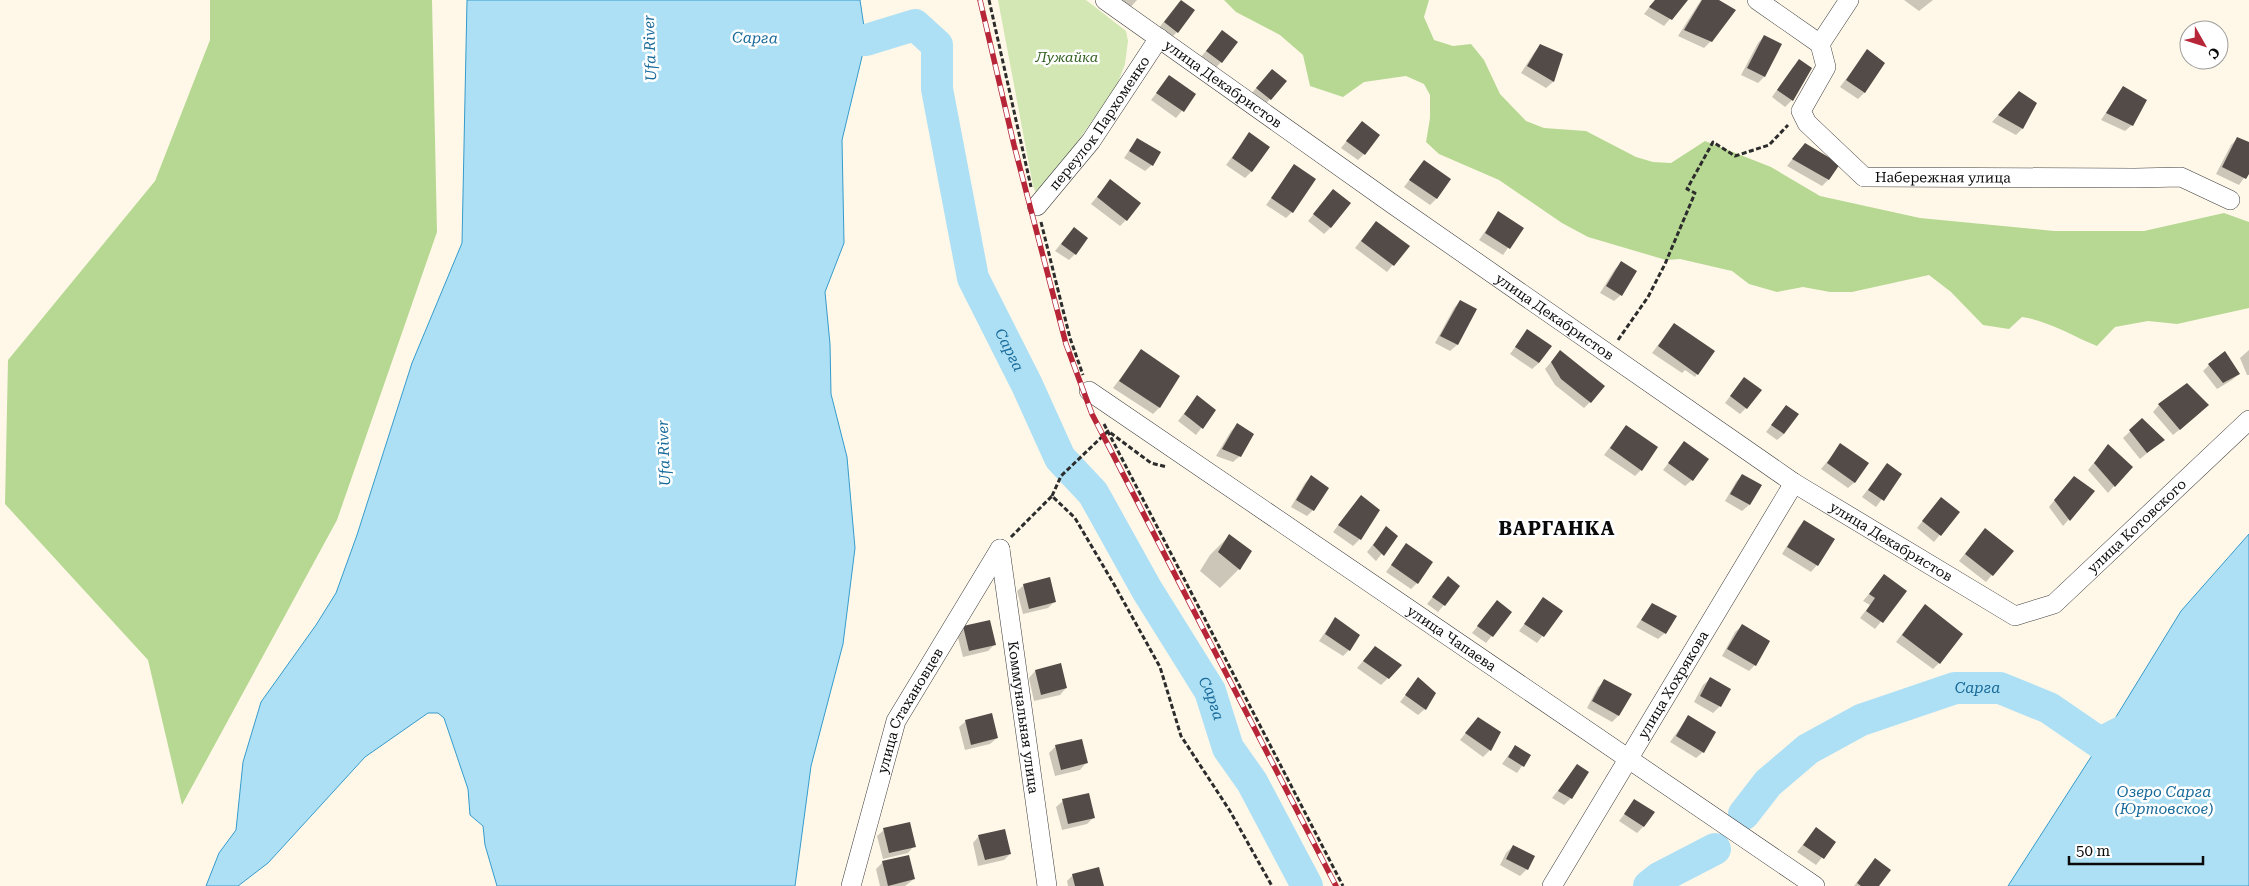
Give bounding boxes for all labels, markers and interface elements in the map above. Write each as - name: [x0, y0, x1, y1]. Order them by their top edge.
- water label: Ufa River: [640, 14, 660, 82]
- north arrow: [2179, 20, 2229, 70]
- water label: Сарга: [732, 29, 778, 47]
- street label: улица Декабристов: [1161, 37, 1285, 131]
- text: С: [2205, 44, 2223, 62]
- park label: Лужайка: [1035, 49, 1098, 65]
- street label: переулок Пархоменко: [1046, 53, 1153, 193]
- street label: Набережная улица: [1875, 169, 2011, 186]
- street label: улица Декабристов: [1492, 270, 1617, 363]
- water label: Сарга: [991, 326, 1028, 374]
- water label: Ufa River: [654, 419, 674, 487]
- street label: улица Котовского: [2084, 476, 2189, 576]
- street label: улица Декабристов: [1827, 498, 1956, 585]
- district label: ВАРГАНКА: [1498, 517, 1616, 540]
- street label: улица Чапаева: [1404, 602, 1500, 675]
- street label: улица Хохрякова: [1635, 627, 1712, 741]
- street label: Коммунальная улица: [1005, 640, 1042, 795]
- street label: улица Стахановцев: [874, 645, 946, 775]
- water label: Сарга: [1194, 673, 1228, 723]
- water label: Сарга: [1955, 679, 2000, 697]
- water label: Озеро Сарга (Юртовское): [2114, 783, 2214, 818]
- scale bar: [2069, 834, 2203, 866]
- text: 50 m: [2076, 842, 2111, 860]

